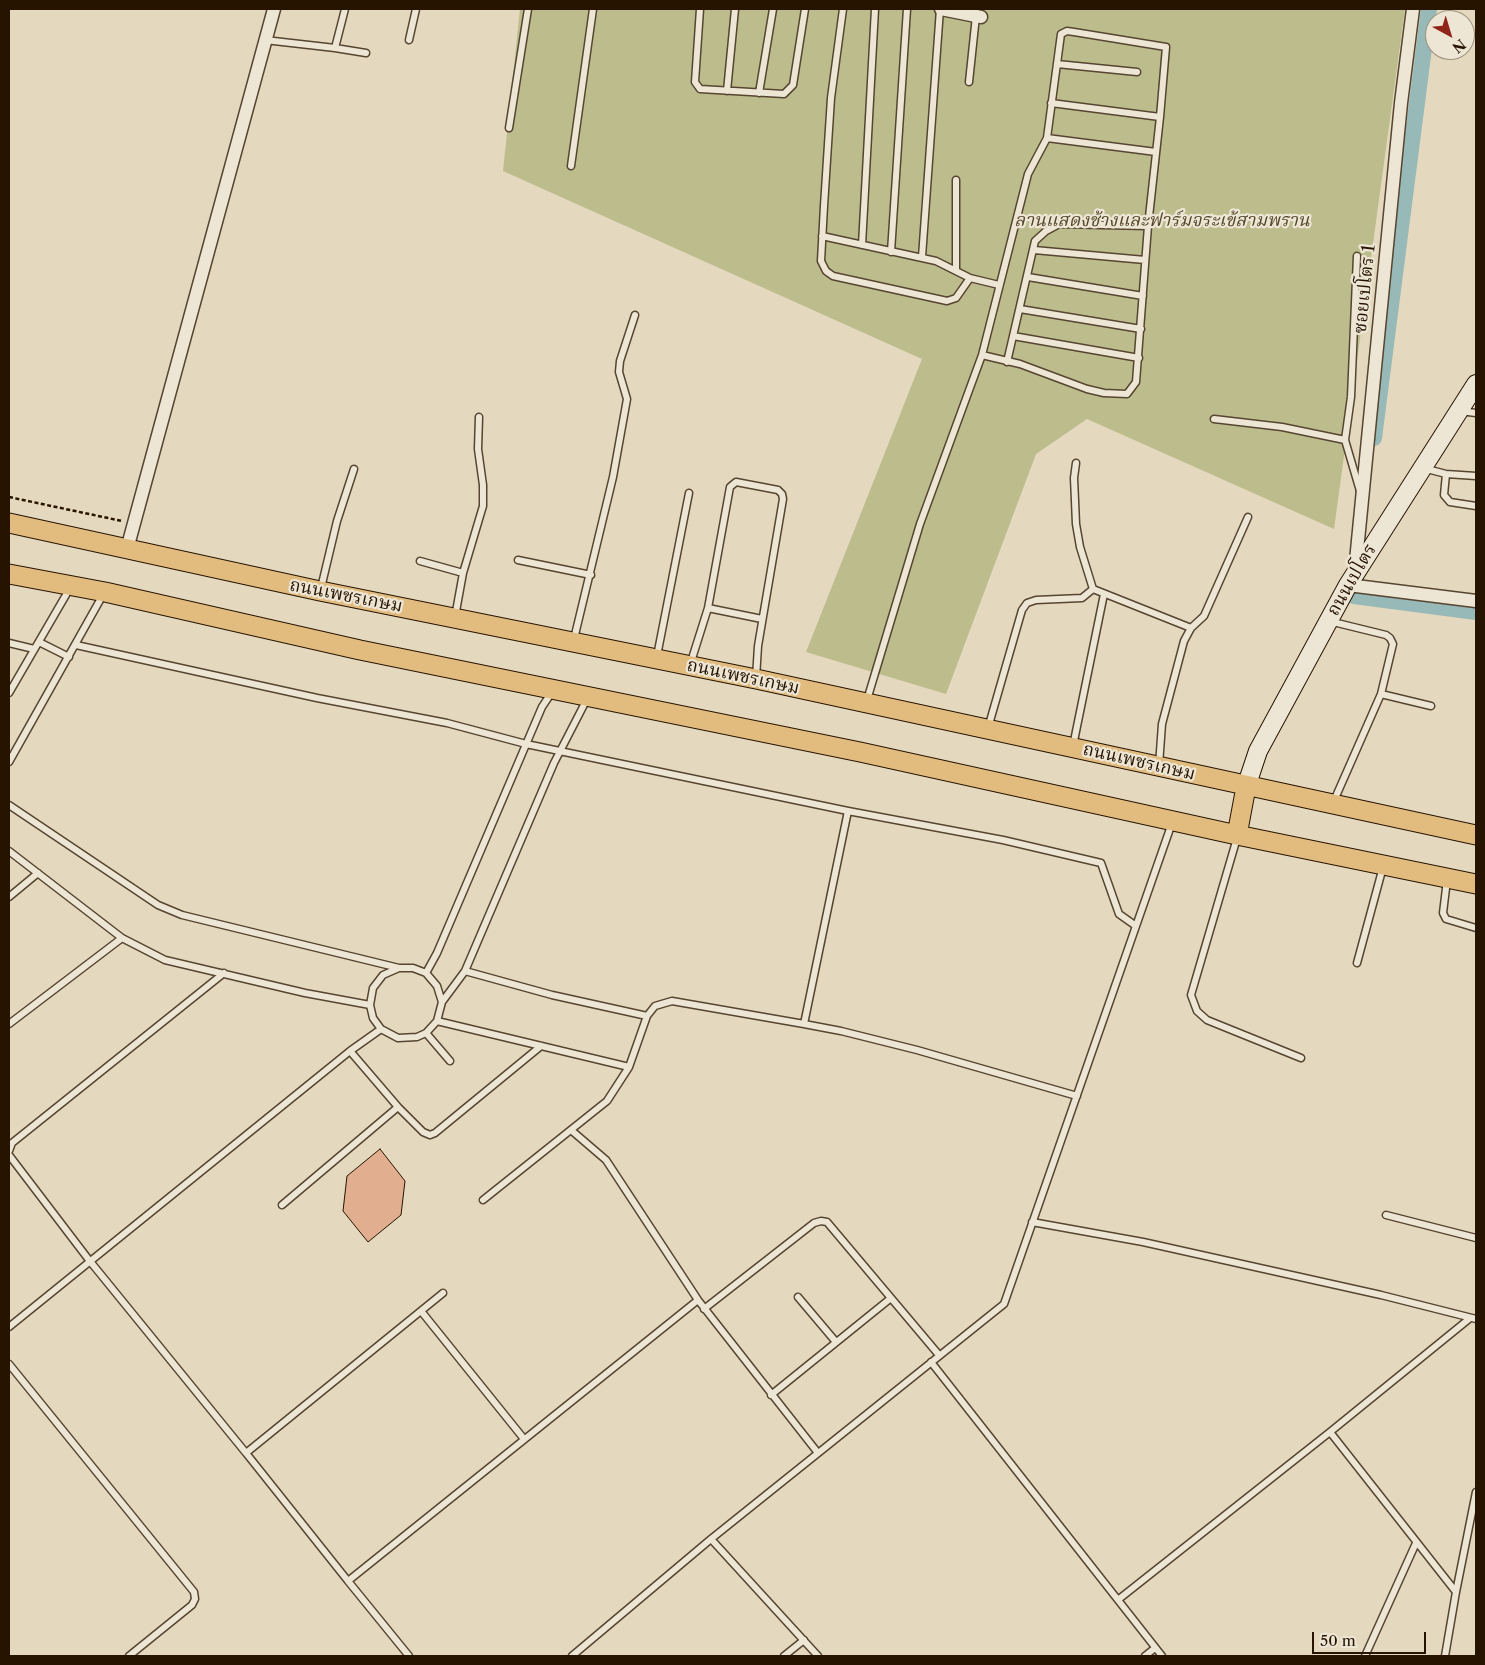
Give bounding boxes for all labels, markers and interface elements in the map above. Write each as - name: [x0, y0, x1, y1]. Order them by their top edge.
- north arrow: [1425, 10, 1475, 60]
- text: N: [1448, 35, 1469, 57]
- park label: ลานแสดงช้างและฟาร์มจระเข้สามพราน: [1014, 210, 1310, 232]
- street label: ซอยเปโตร 1: [1350, 243, 1380, 335]
- street label: ถนนเปโตร: [1323, 540, 1381, 620]
- street label: ถนนเพชรเกษม: [288, 574, 404, 618]
- street label: ถนนเพชรเกษม: [685, 655, 801, 699]
- street label: ถนนเพชรเกษม: [1081, 739, 1197, 785]
- scale bar: [1315, 1622, 1429, 1654]
- text: 50 m: [1320, 1631, 1356, 1650]

